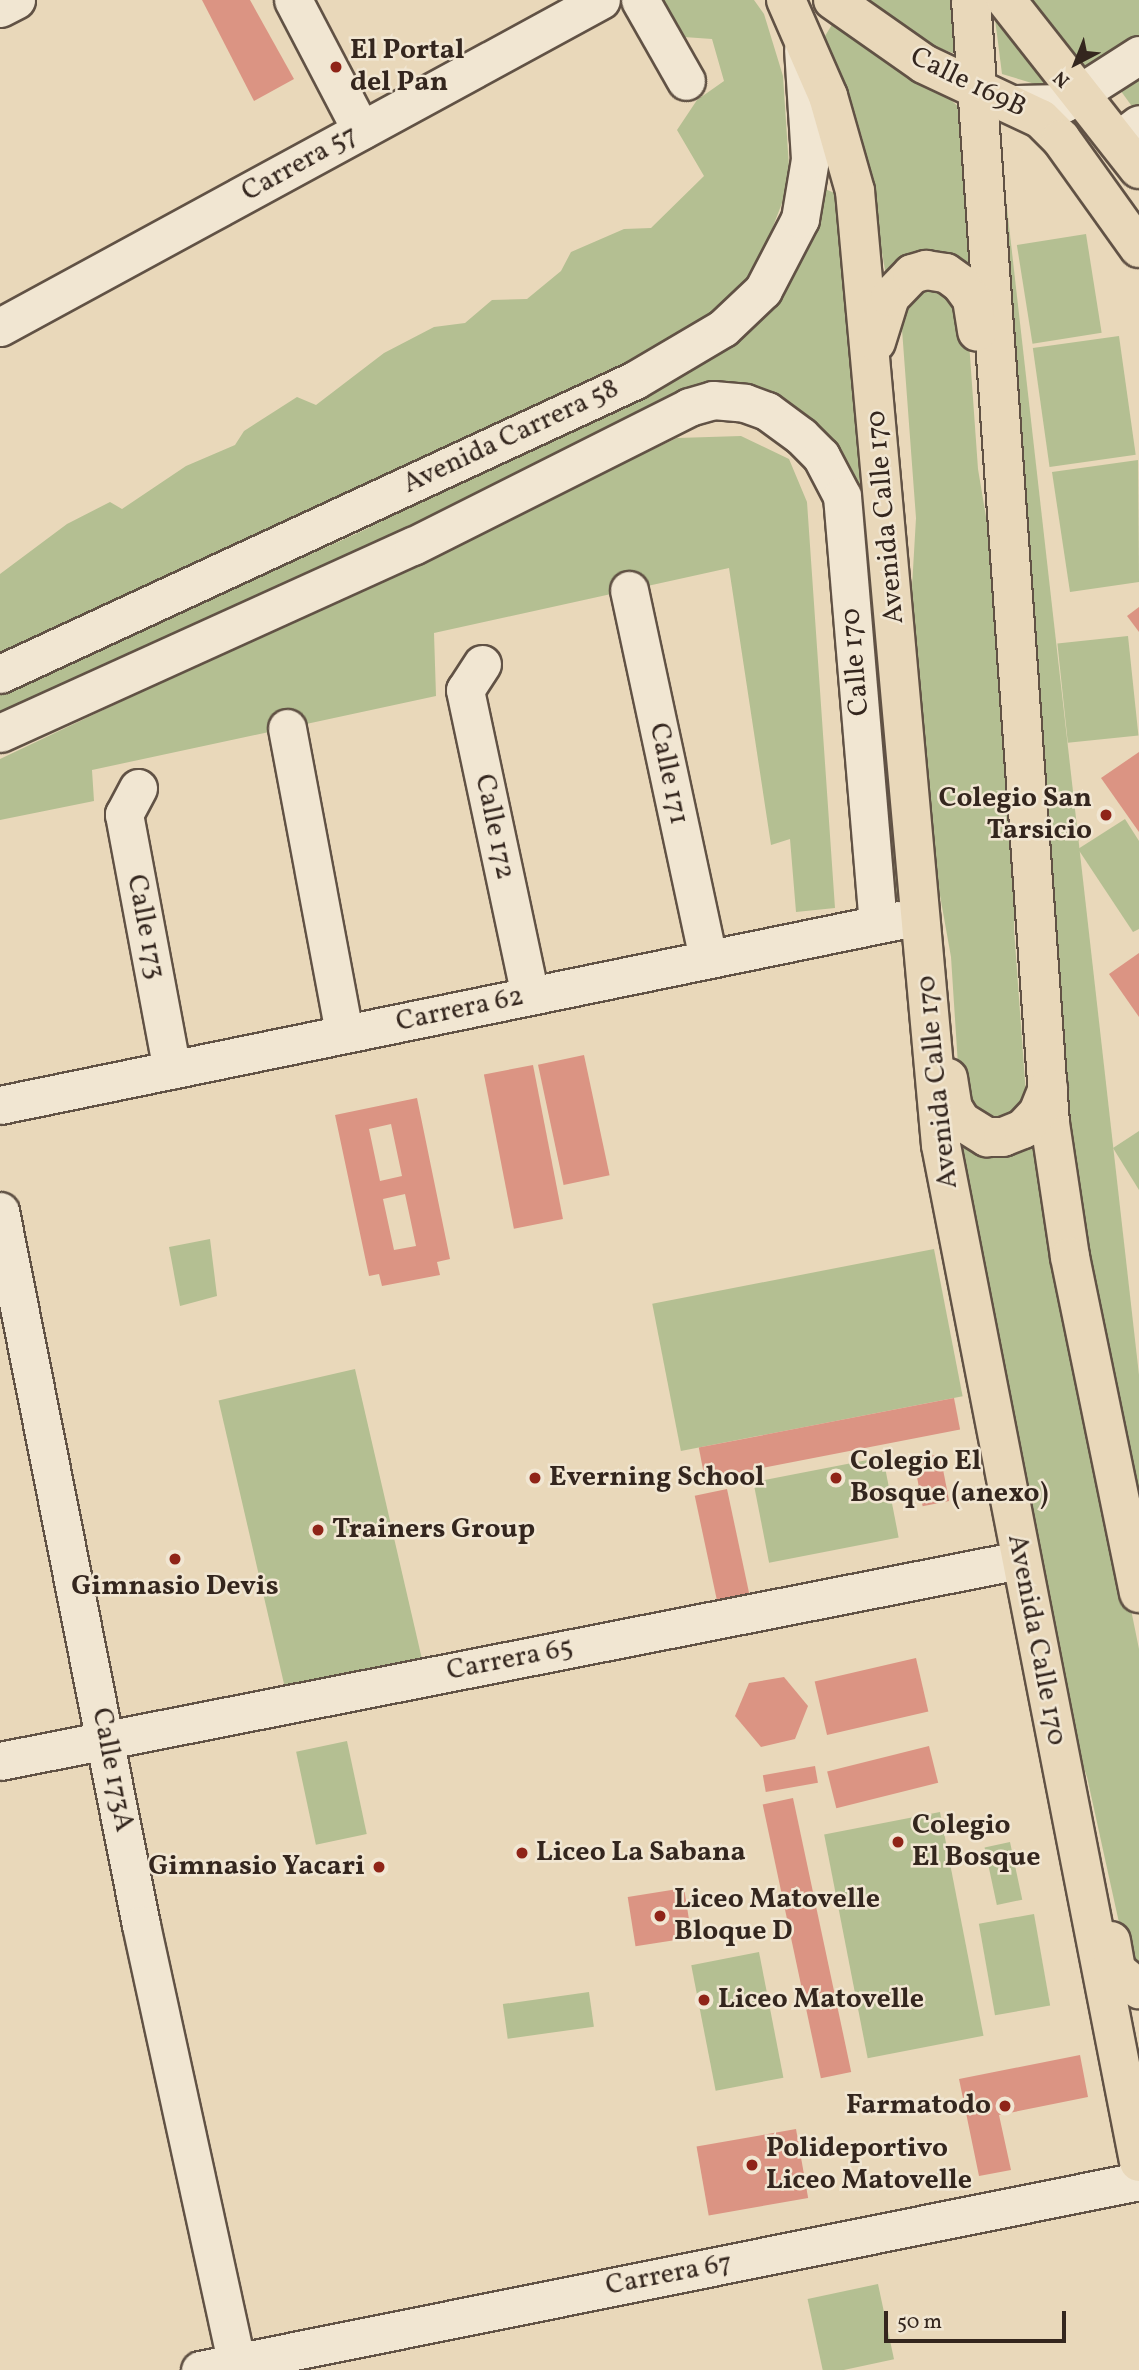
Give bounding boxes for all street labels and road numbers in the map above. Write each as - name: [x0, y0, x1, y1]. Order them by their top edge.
- street label: Calle 169B: [905, 41, 1031, 125]
- street label: Carrera 57: [236, 118, 364, 210]
- street label: Avenida Carrera 58: [398, 372, 624, 502]
- street label: Avenida Calle 170: [860, 409, 912, 625]
- street label: Calle 170: [835, 607, 877, 717]
- street label: Calle 171: [641, 720, 695, 828]
- street label: Calle 172: [466, 771, 522, 883]
- street label: Calle 173: [118, 872, 172, 982]
- street label: Avenida Calle 170: [910, 974, 966, 1190]
- street label: Carrera 62: [393, 980, 527, 1040]
- street label: Avenida Calle 170: [999, 1532, 1073, 1748]
- street label: Carrera 65: [444, 1631, 576, 1689]
- street label: Calle 173A: [84, 1705, 140, 1835]
- street label: Carrera 67: [603, 2246, 735, 2304]

